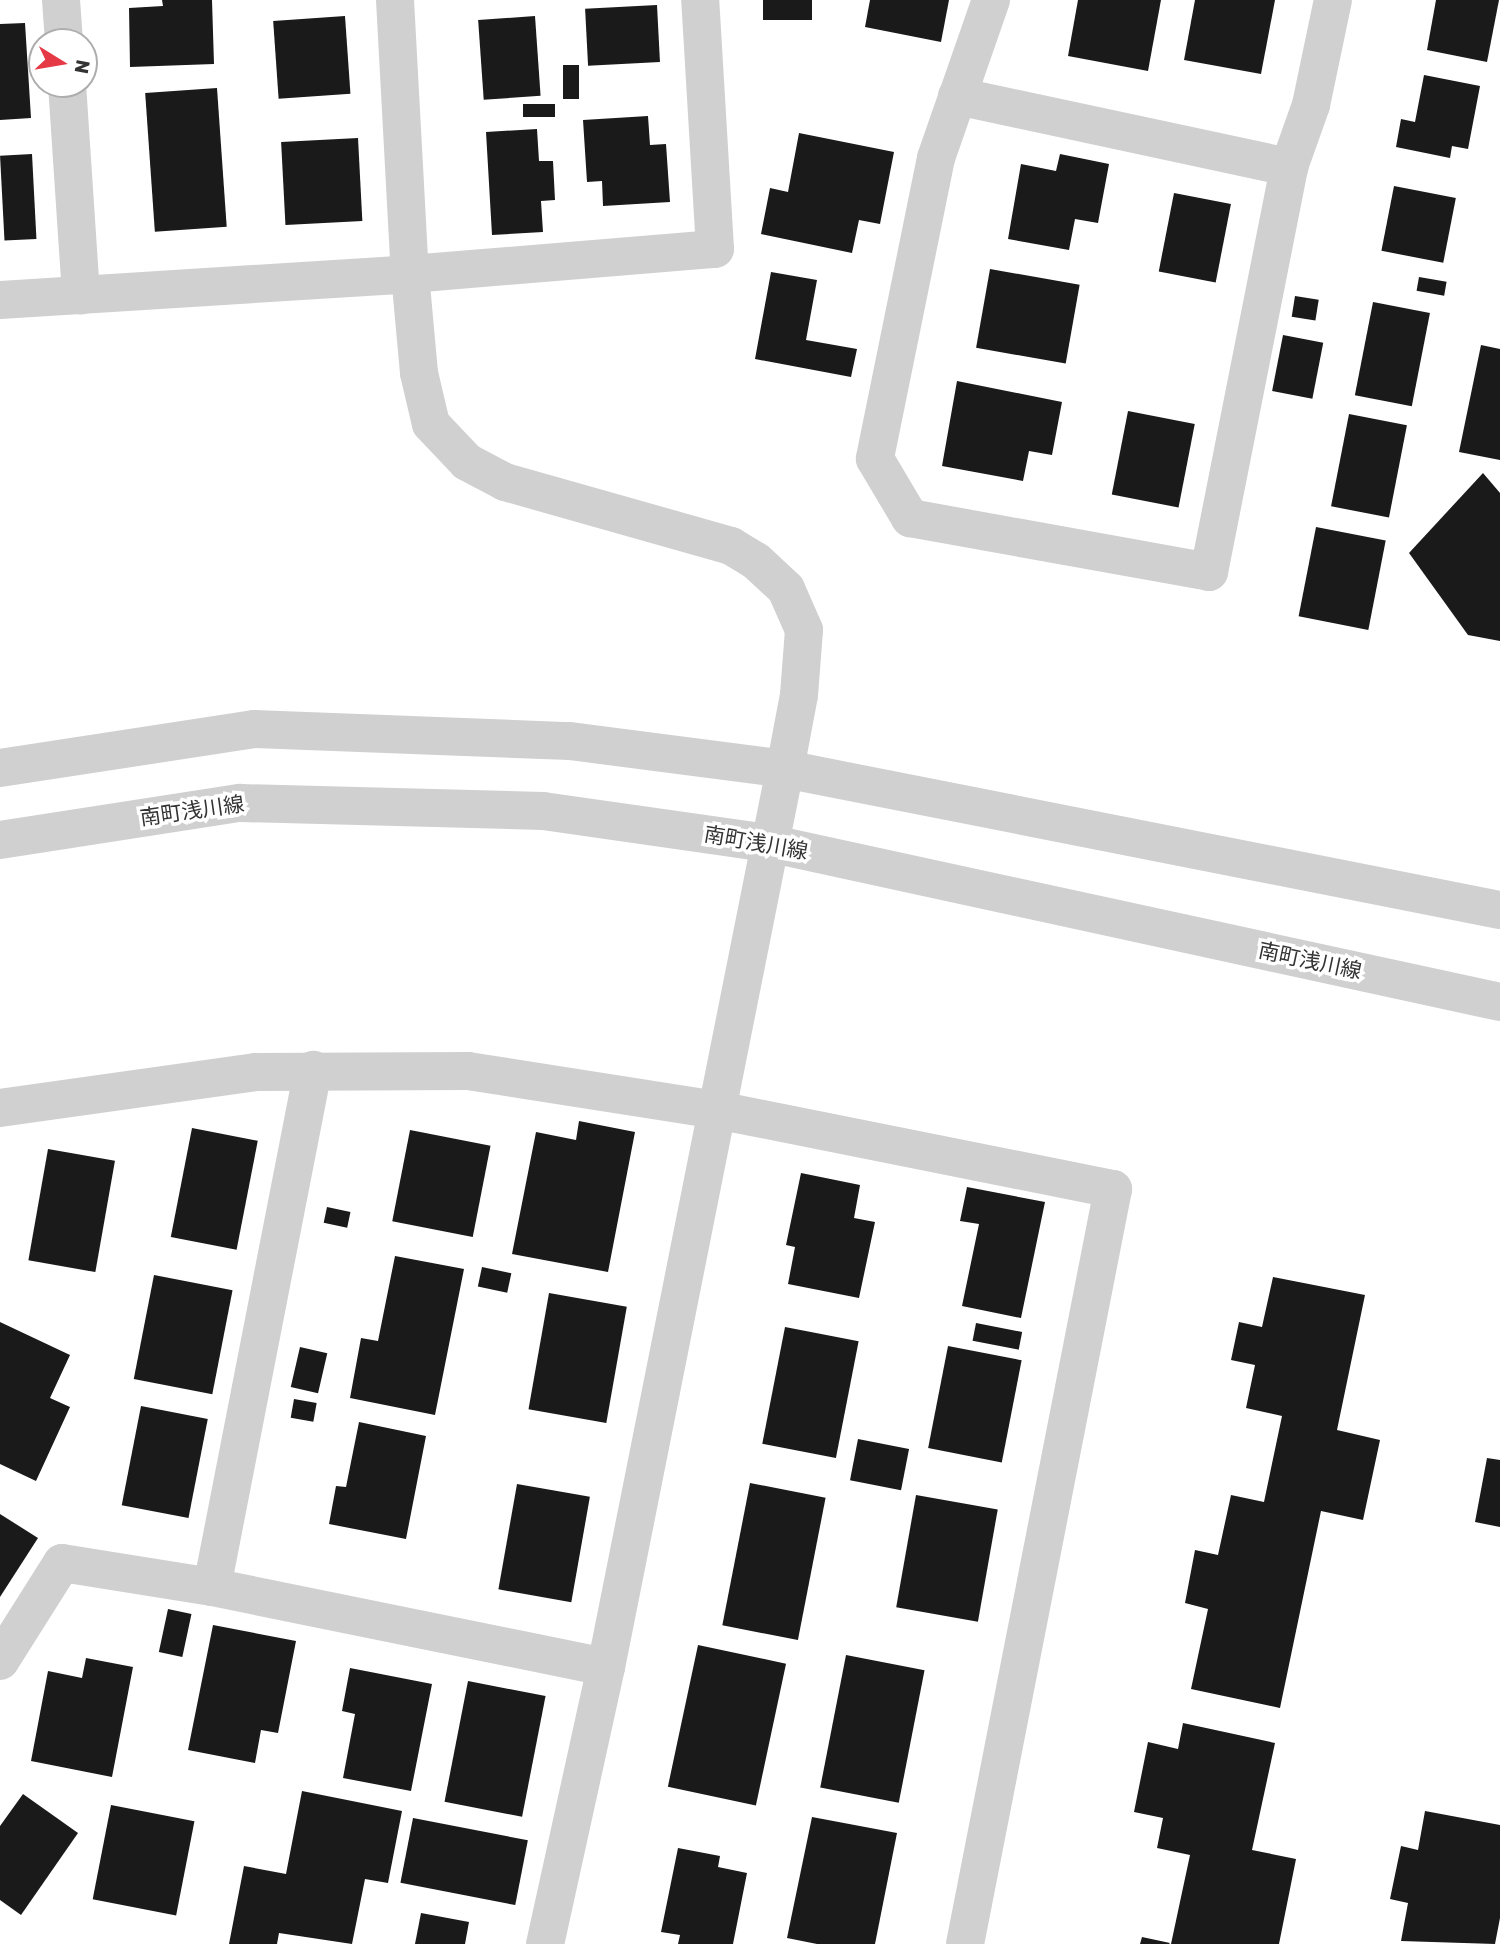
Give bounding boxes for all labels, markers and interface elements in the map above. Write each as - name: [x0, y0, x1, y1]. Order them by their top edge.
- north arrow: [28, 28, 98, 98]
- text: N: [70, 58, 95, 76]
- street label: 南町浅川線: [138, 791, 246, 831]
- street label: 南町浅川線: [702, 821, 810, 865]
- street label: 南町浅川線: [1256, 938, 1364, 984]

